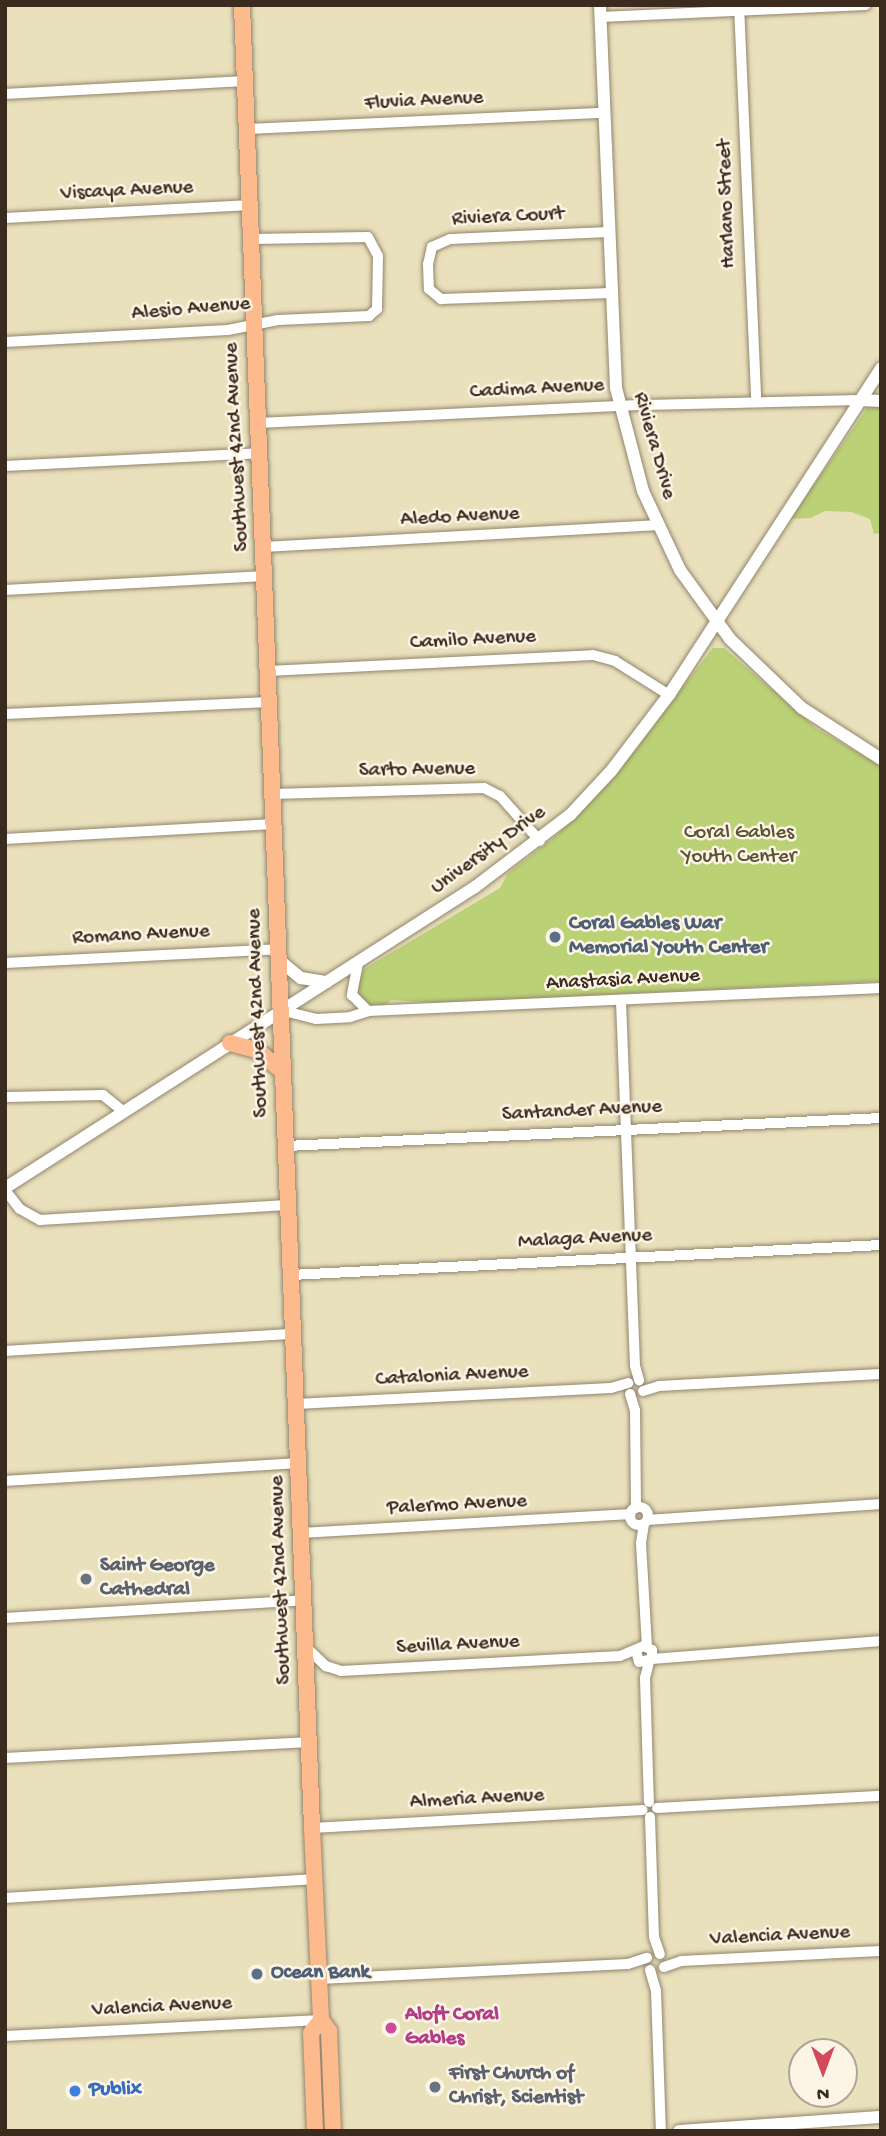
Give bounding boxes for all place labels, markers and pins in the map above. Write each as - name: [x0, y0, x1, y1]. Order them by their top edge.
- place label: Coral Gables War Memorial Youth Center: [569, 912, 768, 962]
- marker: Coral Gables War Memorial Youth Center: [547, 929, 563, 945]
- place label: Saint George Cathedral: [100, 1554, 215, 1604]
- marker: Saint George Cathedral: [78, 1571, 94, 1587]
- place label: Ocean Bank: [271, 1961, 370, 1987]
- marker: Ocean Bank: [249, 1966, 265, 1982]
- place label: Aloft Coral Gables: [405, 2003, 499, 2053]
- marker: Aloft Coral Gables: [383, 2020, 399, 2036]
- place label: First Church of Christ, Scientist: [449, 2062, 583, 2112]
- place label: Publix: [89, 2078, 142, 2104]
- marker: First Church of Christ, Scientist: [427, 2079, 443, 2095]
- marker: Publix: [67, 2083, 83, 2099]

